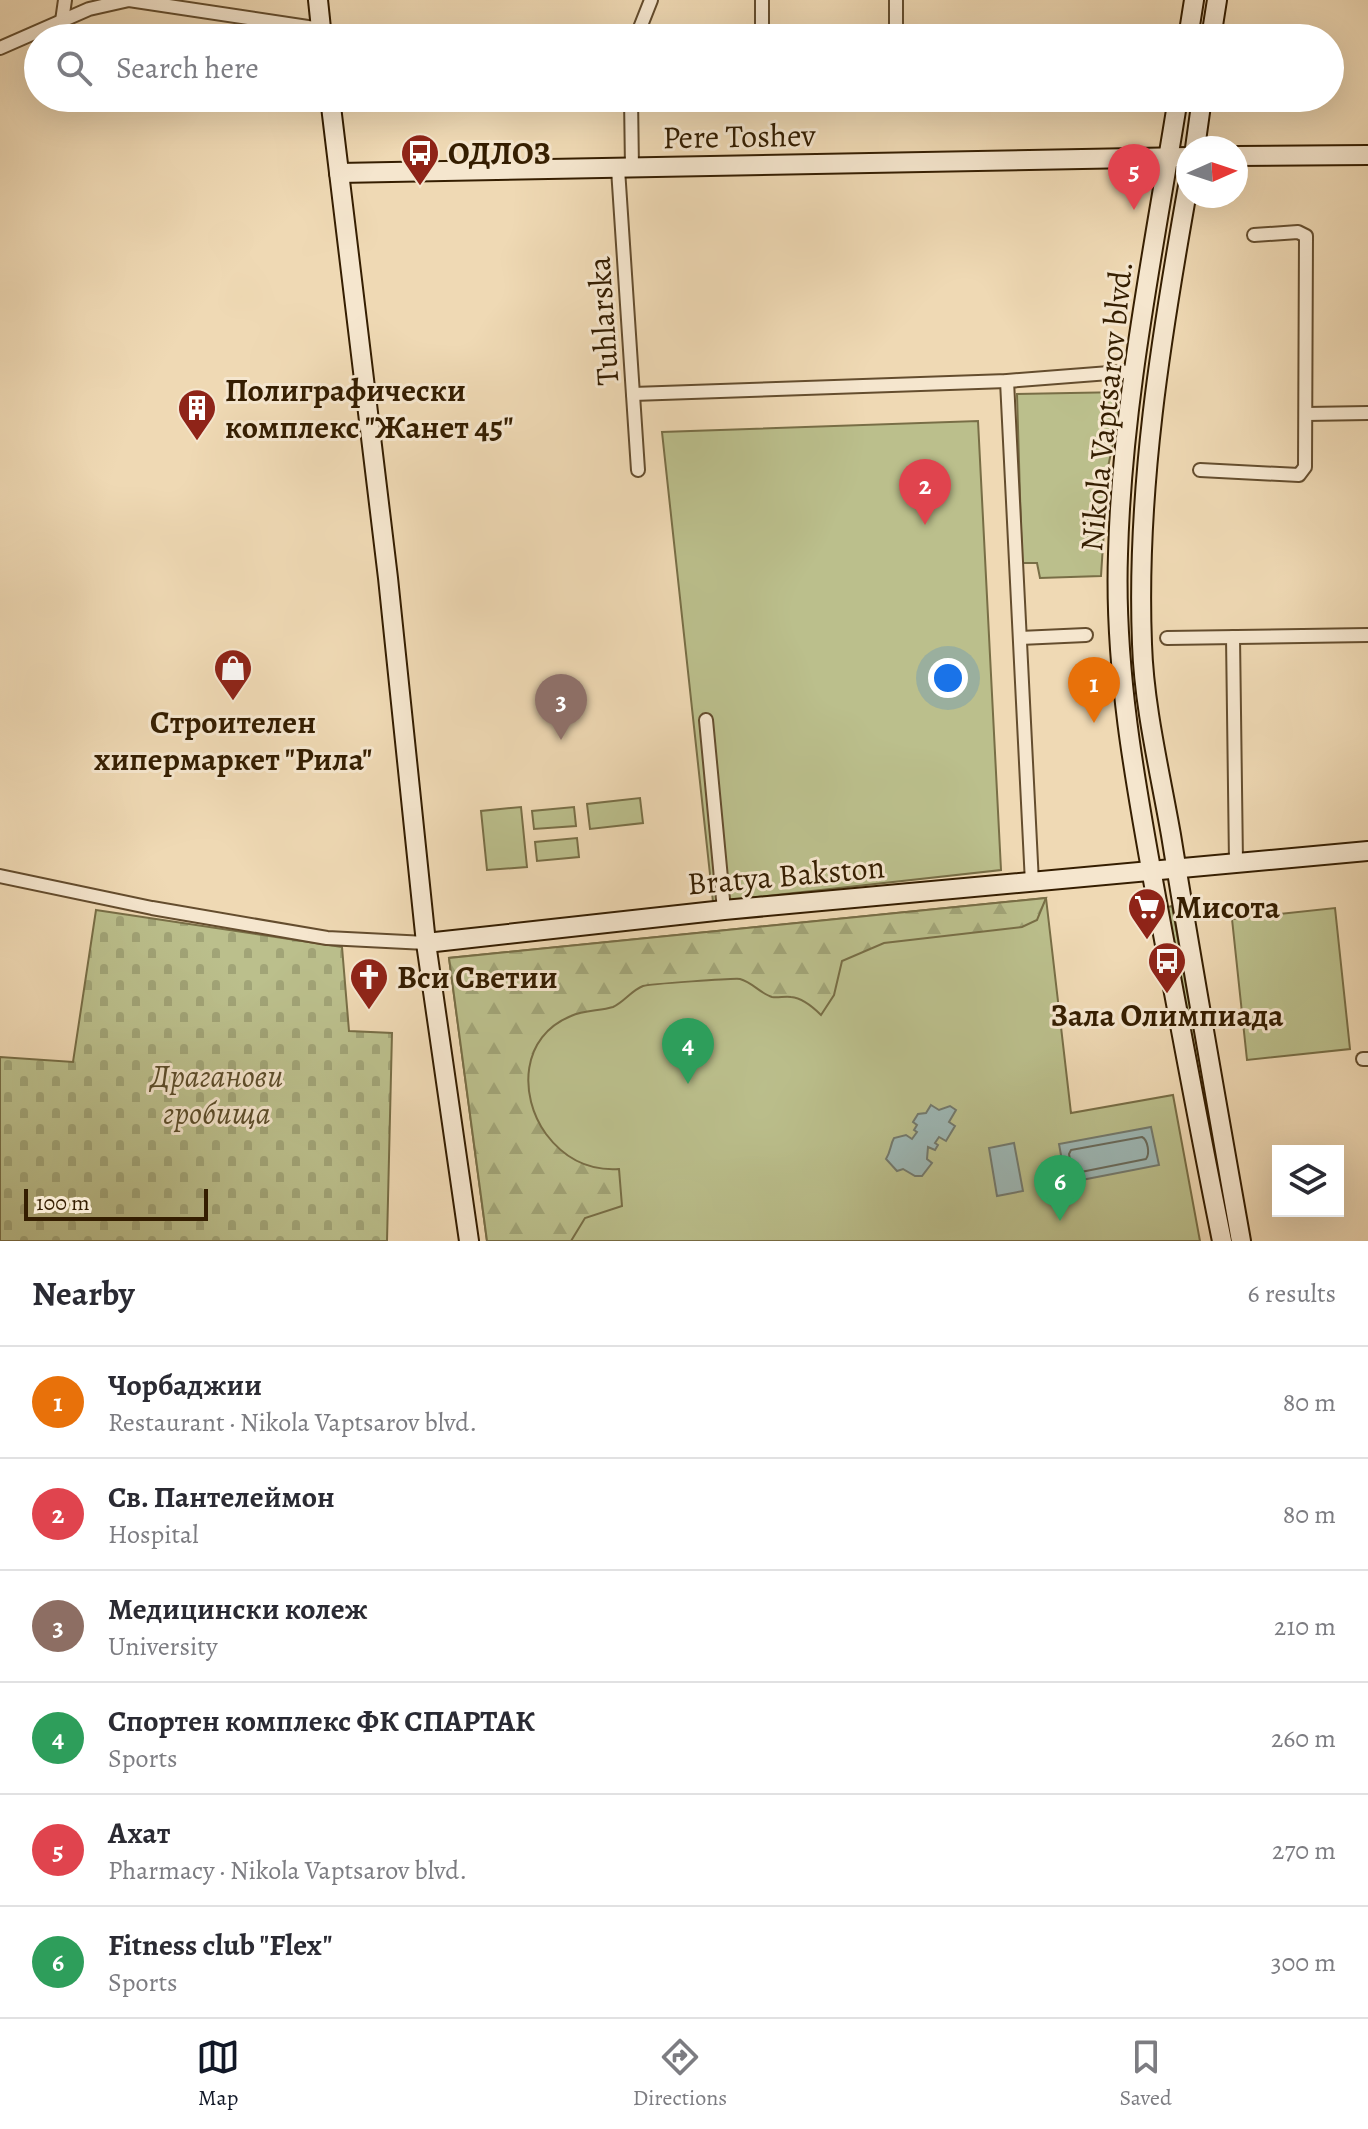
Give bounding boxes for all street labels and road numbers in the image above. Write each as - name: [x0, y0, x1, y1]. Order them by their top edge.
- street label: Pere Toshev: [662, 113, 817, 159]
- street label: Tuhlarska: [577, 255, 629, 387]
- street label: Nikola Vaptsarov blvd.: [1069, 259, 1143, 553]
- street label: Bratya Bakston: [685, 844, 887, 906]

